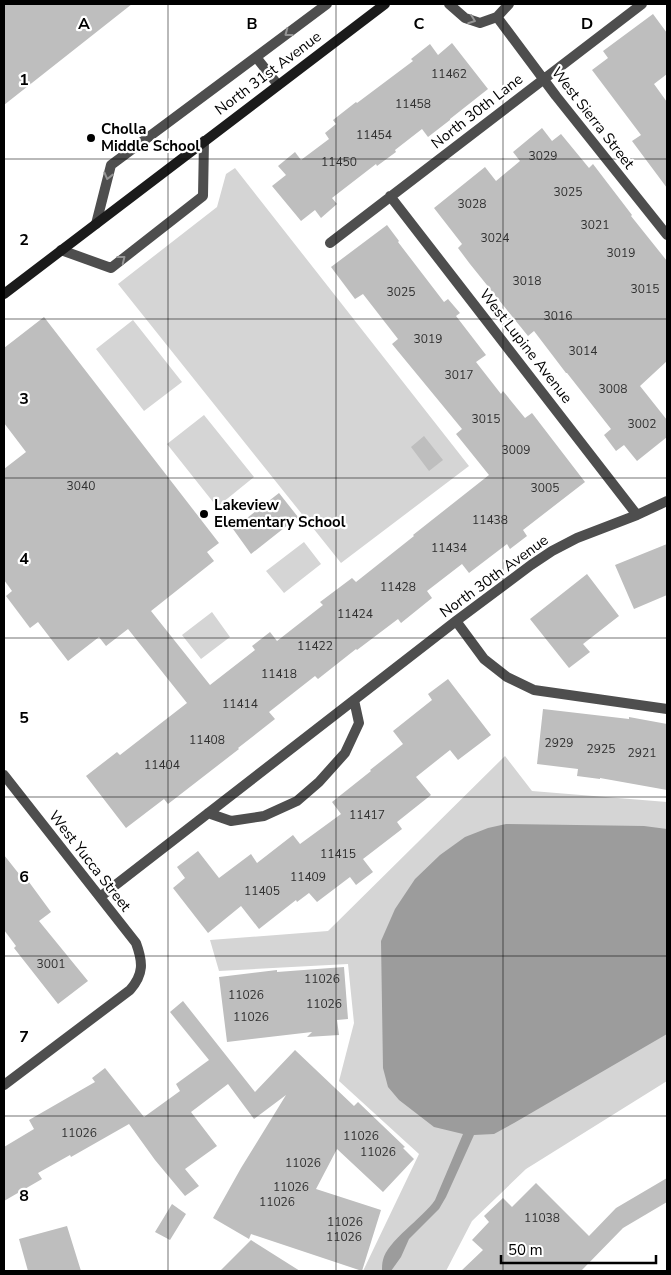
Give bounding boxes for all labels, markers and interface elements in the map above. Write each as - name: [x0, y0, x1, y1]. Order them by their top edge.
- text: A: [78, 13, 90, 35]
- text: B: [246, 13, 258, 35]
- text: C: [414, 13, 425, 35]
- text: D: [581, 13, 593, 35]
- one-way arrow: [467, 14, 476, 24]
- street label: North 31st Avenue: [211, 26, 325, 120]
- one-way arrow: [284, 27, 294, 36]
- street label: West Sierra Street: [547, 63, 639, 174]
- house number: 11462: [431, 66, 467, 82]
- text: 1: [19, 69, 29, 91]
- street label: North 30th Lane: [427, 69, 527, 153]
- house number: 11458: [395, 96, 431, 112]
- place label: Cholla Middle School: [101, 119, 200, 156]
- house number: 11454: [356, 127, 392, 143]
- marker: Cholla Middle School: [85, 132, 97, 144]
- house number: 3029: [529, 148, 557, 164]
- house number: 11450: [321, 154, 357, 170]
- one-way arrow: [103, 172, 114, 181]
- house number: 3025: [554, 184, 582, 200]
- house number: 3028: [458, 196, 486, 212]
- house number: 3021: [581, 217, 609, 233]
- text: 2: [19, 229, 29, 251]
- house number: 3024: [481, 230, 509, 246]
- house number: 3019: [607, 245, 635, 261]
- one-way arrow: [116, 256, 126, 265]
- house number: 3018: [513, 273, 541, 289]
- house number: 3015: [631, 281, 659, 297]
- house number: 3025: [387, 284, 415, 300]
- street label: West Lupine Avenue: [475, 285, 577, 407]
- house number: 3016: [544, 308, 572, 324]
- house number: 3019: [414, 331, 442, 347]
- house number: 3014: [569, 343, 597, 359]
- house number: 3017: [445, 367, 473, 383]
- house number: 3008: [599, 381, 627, 397]
- text: 3: [19, 388, 29, 410]
- house number: 3015: [472, 411, 500, 427]
- house number: 3002: [628, 416, 656, 432]
- house number: 3009: [502, 442, 530, 458]
- house number: 3040: [67, 478, 95, 494]
- house number: 3005: [531, 480, 559, 496]
- place label: Lakeview Elementary School: [214, 495, 346, 532]
- marker: Lakeview Elementary School: [198, 508, 210, 520]
- house number: 11438: [472, 512, 508, 528]
- street label: North 30th Avenue: [436, 530, 552, 622]
- house number: 11434: [431, 540, 467, 556]
- text: 4: [19, 548, 29, 570]
- house number: 11428: [380, 579, 416, 595]
- house number: 11424: [337, 606, 373, 622]
- house number: 11422: [297, 638, 333, 654]
- house number: 11418: [261, 666, 297, 682]
- house number: 11414: [222, 696, 258, 712]
- text: 5: [19, 707, 29, 729]
- house number: 11408: [189, 732, 225, 748]
- house number: 2929: [545, 735, 573, 751]
- house number: 2925: [587, 741, 615, 757]
- house number: 2921: [628, 745, 656, 761]
- house number: 11404: [144, 757, 180, 773]
- street label: West Yucca Street: [44, 807, 136, 916]
- house number: 11417: [349, 807, 385, 823]
- house number: 11415: [320, 846, 356, 862]
- text: 6: [19, 866, 29, 888]
- house number: 11409: [290, 869, 326, 885]
- house number: 11405: [244, 883, 280, 899]
- house number: 3001: [37, 956, 65, 972]
- house number: 11026: [304, 971, 340, 987]
- house number: 11026: [228, 987, 264, 1003]
- house number: 11026: [306, 996, 342, 1012]
- house number: 11026: [233, 1009, 269, 1025]
- text: 7: [19, 1026, 29, 1048]
- house number: 11026: [61, 1125, 97, 1141]
- house number: 11026: [343, 1128, 379, 1144]
- house number: 11026: [360, 1144, 396, 1160]
- house number: 11026: [285, 1155, 321, 1171]
- house number: 11026: [273, 1179, 309, 1195]
- text: 8: [19, 1185, 29, 1207]
- house number: 11026: [259, 1194, 295, 1210]
- house number: 11038: [524, 1210, 560, 1226]
- house number: 11026: [327, 1214, 363, 1230]
- house number: 11026: [326, 1229, 362, 1245]
- scale bar: [501, 1232, 656, 1264]
- text: 50 m: [508, 1240, 543, 1260]

